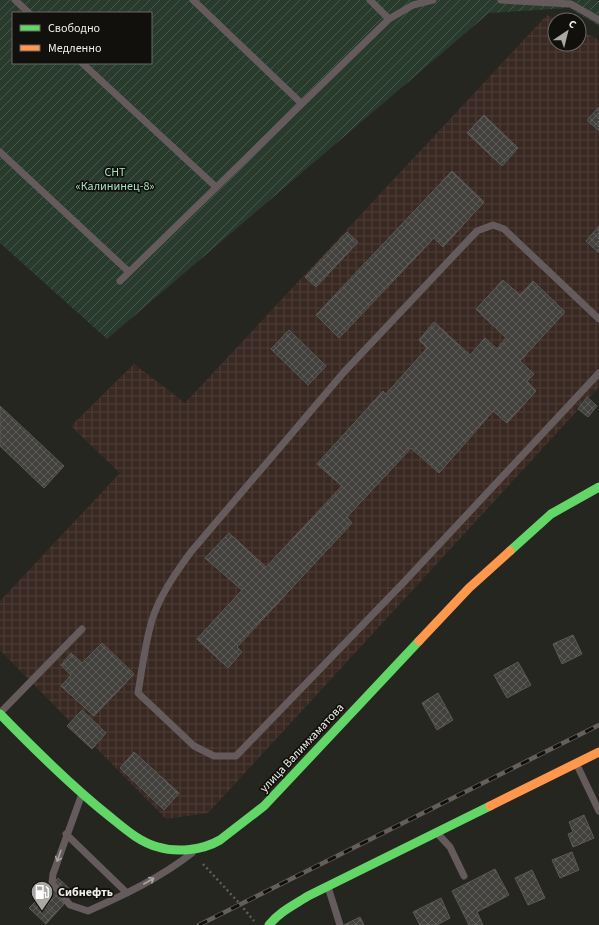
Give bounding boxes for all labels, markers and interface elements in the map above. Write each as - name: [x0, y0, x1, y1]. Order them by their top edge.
- legend: [12, 12, 152, 64]
- north arrow: [547, 12, 587, 52]
- text: С: [566, 16, 580, 33]
- text: Свободно: [48, 20, 100, 37]
- text: Медленно: [48, 40, 102, 57]
- park label: СНТ «Калининец-8»: [75, 164, 155, 195]
- street label: улица Валимхаматова: [256, 700, 348, 796]
- one-way arrow: [55, 850, 62, 863]
- one-way arrow: [143, 877, 155, 885]
- fuel station icon: Сибнефть: [29, 879, 55, 912]
- place label: Сибнефть: [58, 884, 113, 901]

